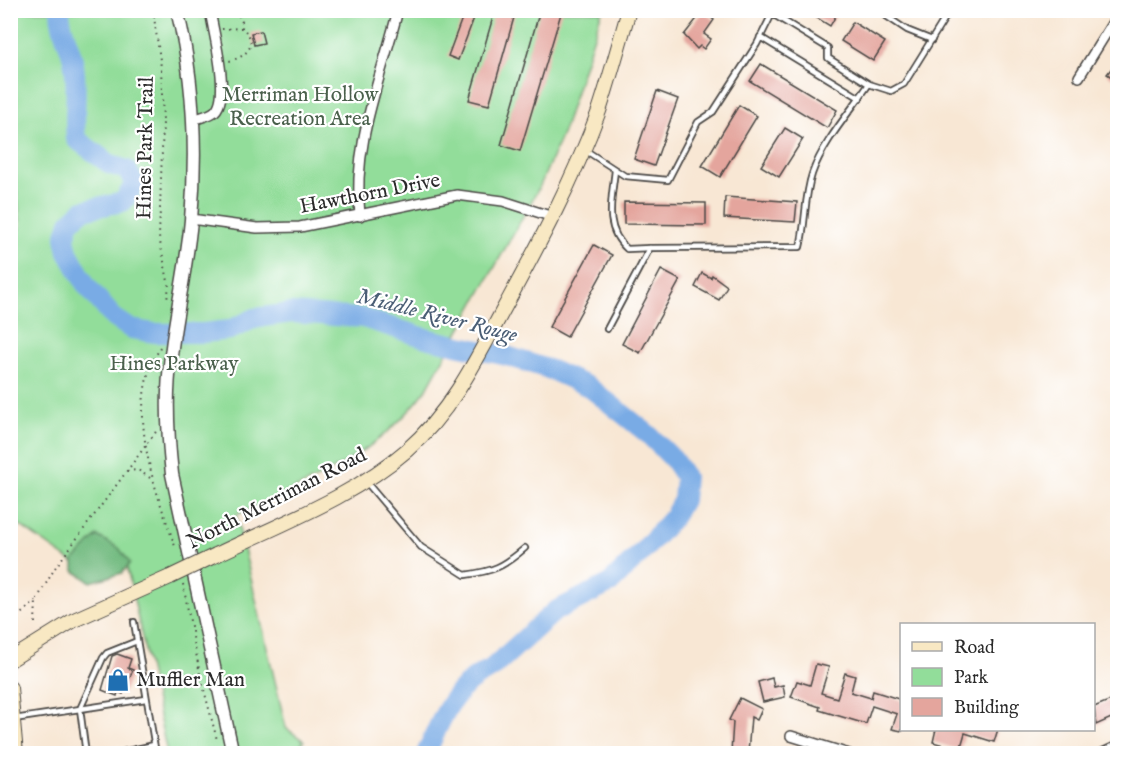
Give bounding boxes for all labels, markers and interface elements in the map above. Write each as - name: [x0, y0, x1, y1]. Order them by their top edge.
- street label: Hines Park Trail: [131, 76, 161, 220]
- park label: Merriman Hollow Recreation Area: [222, 82, 379, 133]
- street label: Hawthorn Drive: [297, 167, 443, 221]
- water label: Middle River Rouge: [354, 283, 521, 350]
- park label: Hines Parkway: [109, 351, 239, 378]
- street label: North Merriman Road: [183, 442, 372, 556]
- legend: [900, 623, 1095, 731]
- text: Road: [954, 637, 995, 660]
- shop icon: Muffler Man: [105, 667, 131, 693]
- place label: Muffler Man: [136, 667, 245, 694]
- text: Park: [954, 667, 989, 690]
- text: Building: [954, 697, 1019, 720]

